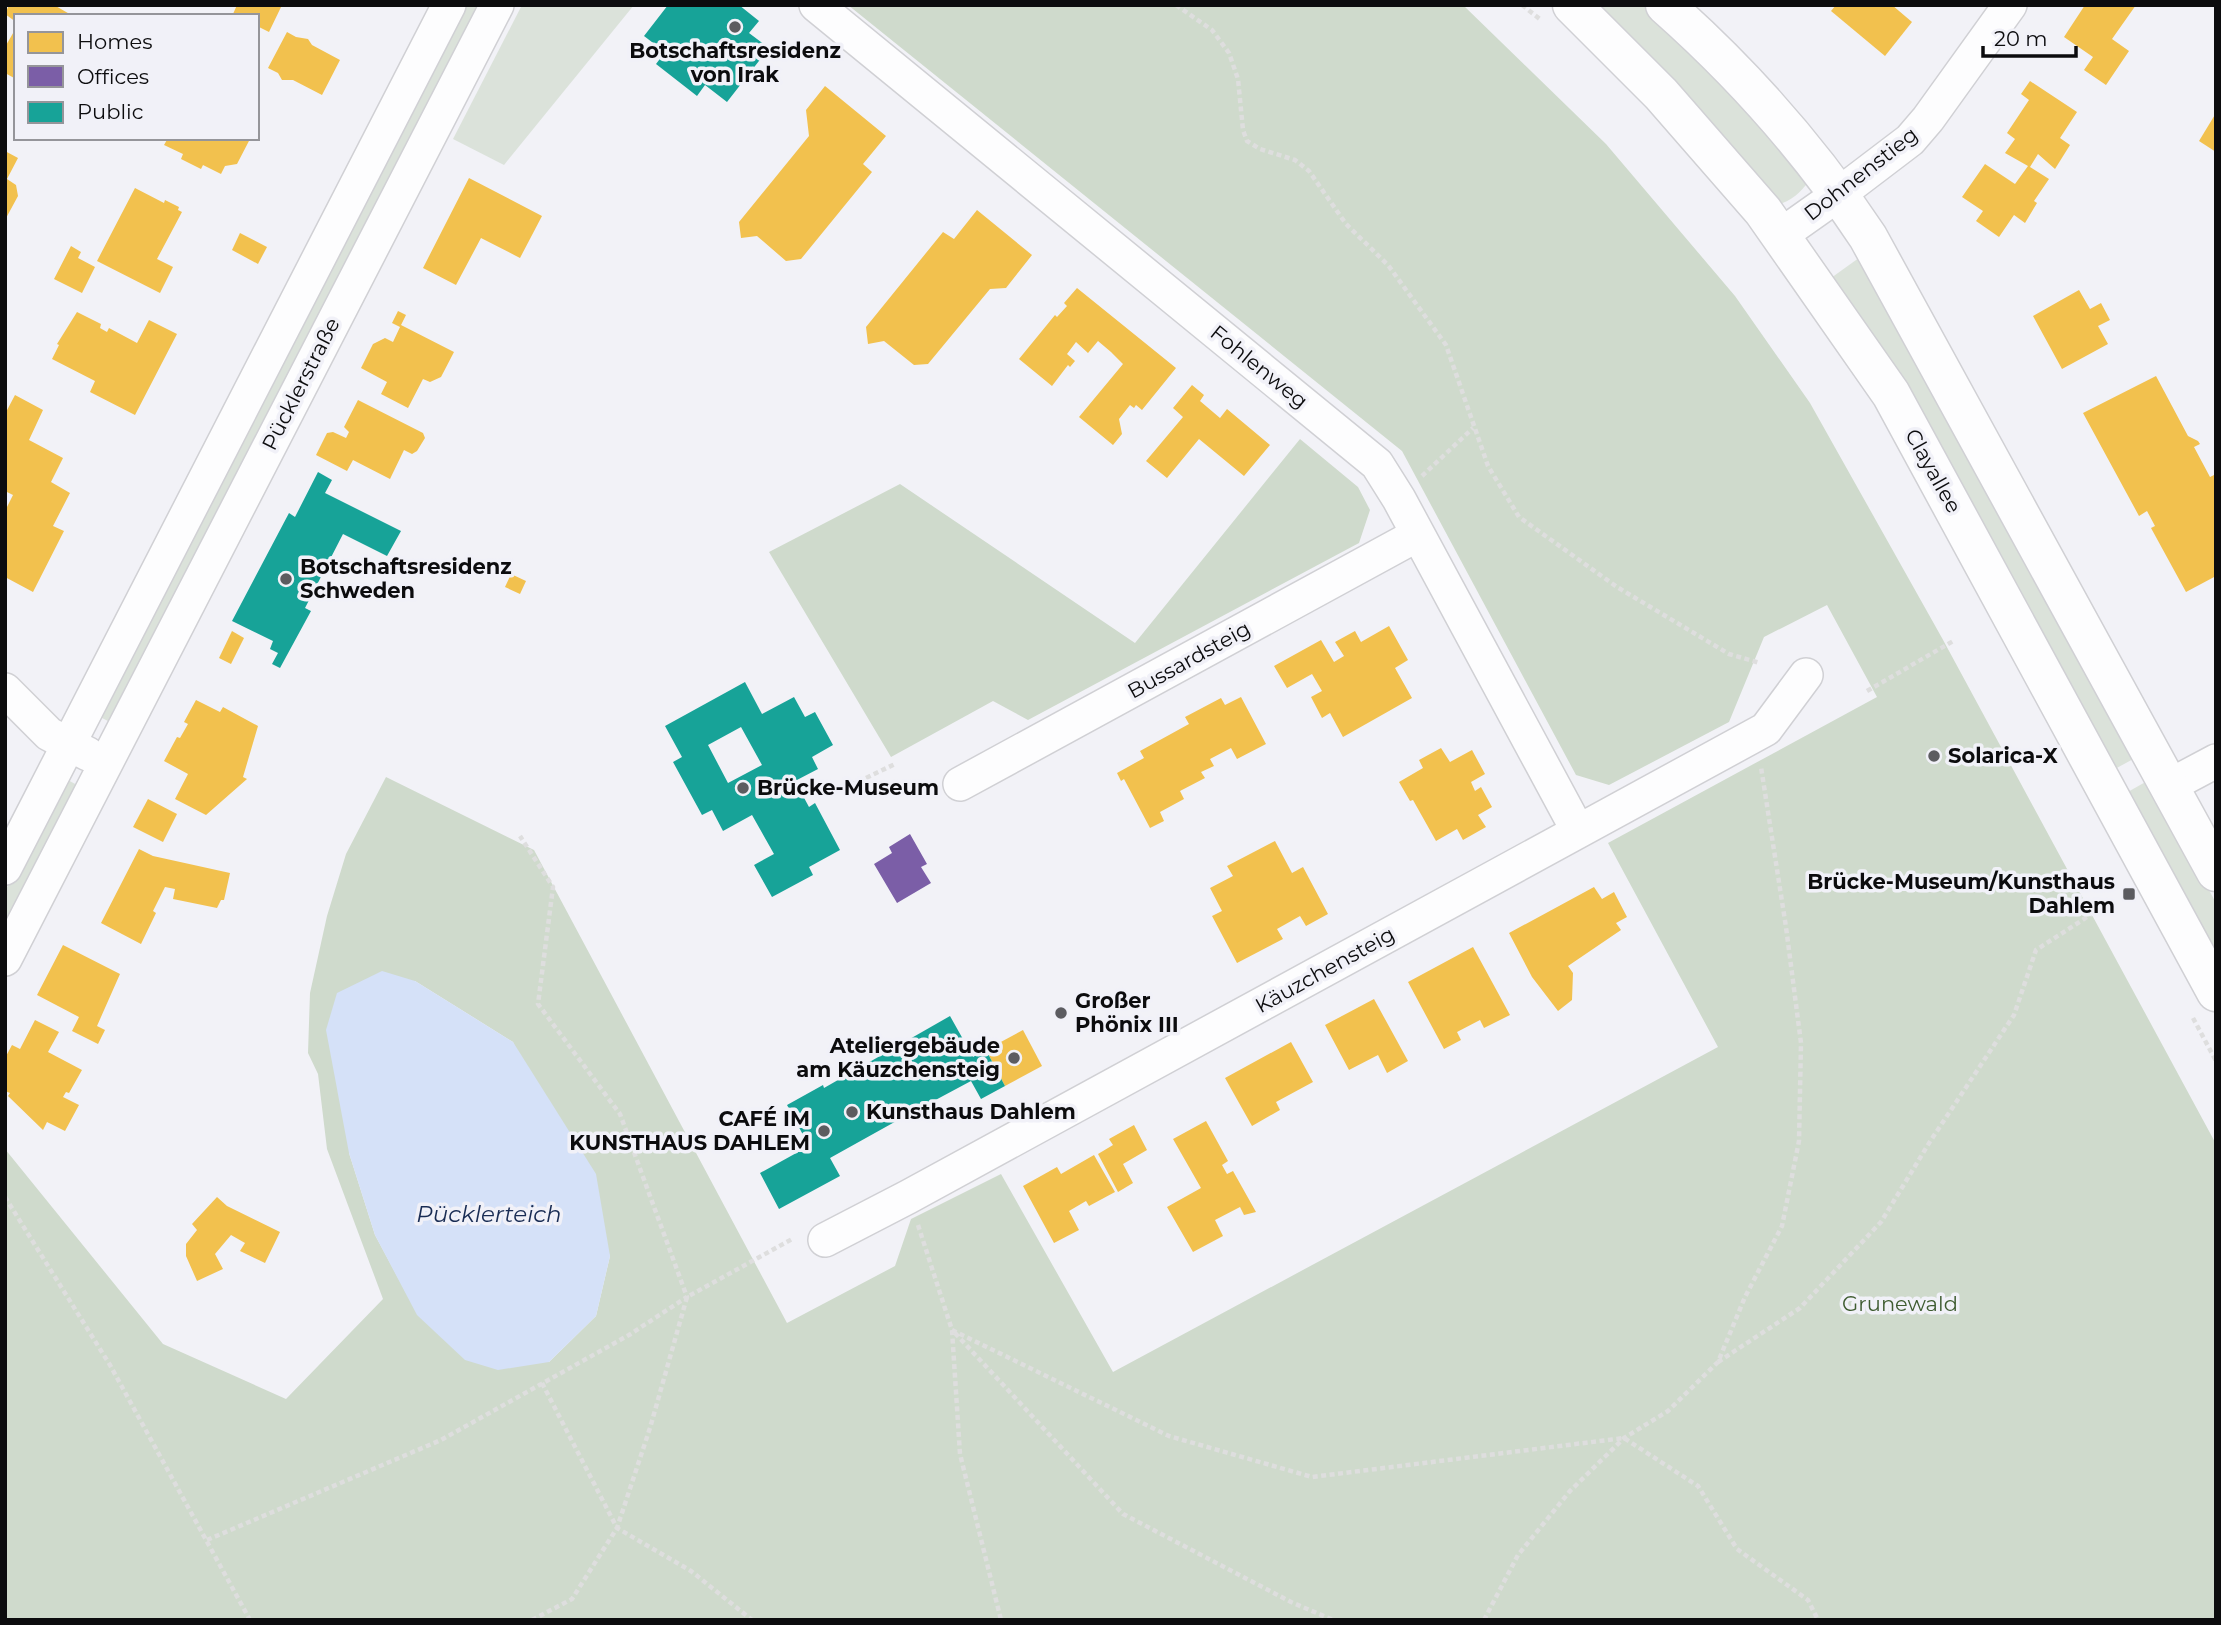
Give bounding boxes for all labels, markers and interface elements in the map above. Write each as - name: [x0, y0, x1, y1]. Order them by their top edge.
- legend: [14, 14, 259, 140]
- scale bar: [1983, 14, 2076, 58]
- marker: Botschaftsresidenz von Irak: [727, 19, 743, 35]
- text: 20 m: [1994, 26, 2048, 51]
- text: Homes: [77, 29, 152, 54]
- place label: Botschaftsresidenz von Irak: [629, 38, 841, 87]
- text: Offices: [77, 64, 149, 89]
- text: Public: [77, 99, 144, 124]
- street label: Dohnenstieg: [1799, 121, 1922, 226]
- street label: Pücklerstraße: [256, 313, 345, 454]
- street label: Fohlenweg: [1206, 320, 1313, 413]
- street label: Clayallee: [1900, 424, 1967, 517]
- place label: Botschaftsresidenz Schweden: [300, 554, 512, 603]
- marker: Botschaftsresidenz Schweden: [278, 571, 294, 587]
- street label: Bussardsteig: [1123, 616, 1254, 704]
- place label: Solarica-X: [1948, 743, 2058, 768]
- marker: Solarica-X: [1926, 748, 1942, 764]
- place label: Brücke-Museum: [757, 775, 939, 800]
- marker: Brücke-Museum: [735, 780, 751, 796]
- place label: Brücke-Museum/Kunsthaus Dahlem: [1807, 869, 2115, 918]
- marker: Brücke-Museum/Kunsthaus Dahlem: [2121, 886, 2137, 902]
- street label: Käuzchensteig: [1251, 921, 1399, 1018]
- place label: Großer Phönix III: [1075, 988, 1179, 1037]
- marker: Großer Phönix III: [1053, 1005, 1069, 1021]
- place label: Ateliergebäude am Käuzchensteig: [796, 1033, 1000, 1082]
- marker: Ateliergebäude am Käuzchensteig: [1006, 1050, 1022, 1066]
- place label: Kunsthaus Dahlem: [866, 1099, 1076, 1124]
- marker: Kunsthaus Dahlem: [844, 1104, 860, 1120]
- place label: CAFÉ IM KUNSTHAUS DAHLEM: [569, 1106, 810, 1155]
- marker: CAFÉ IM KUNSTHAUS DAHLEM: [816, 1123, 832, 1139]
- water label: Pücklerteich: [416, 1200, 562, 1228]
- park label: Grunewald: [1842, 1291, 1958, 1316]

